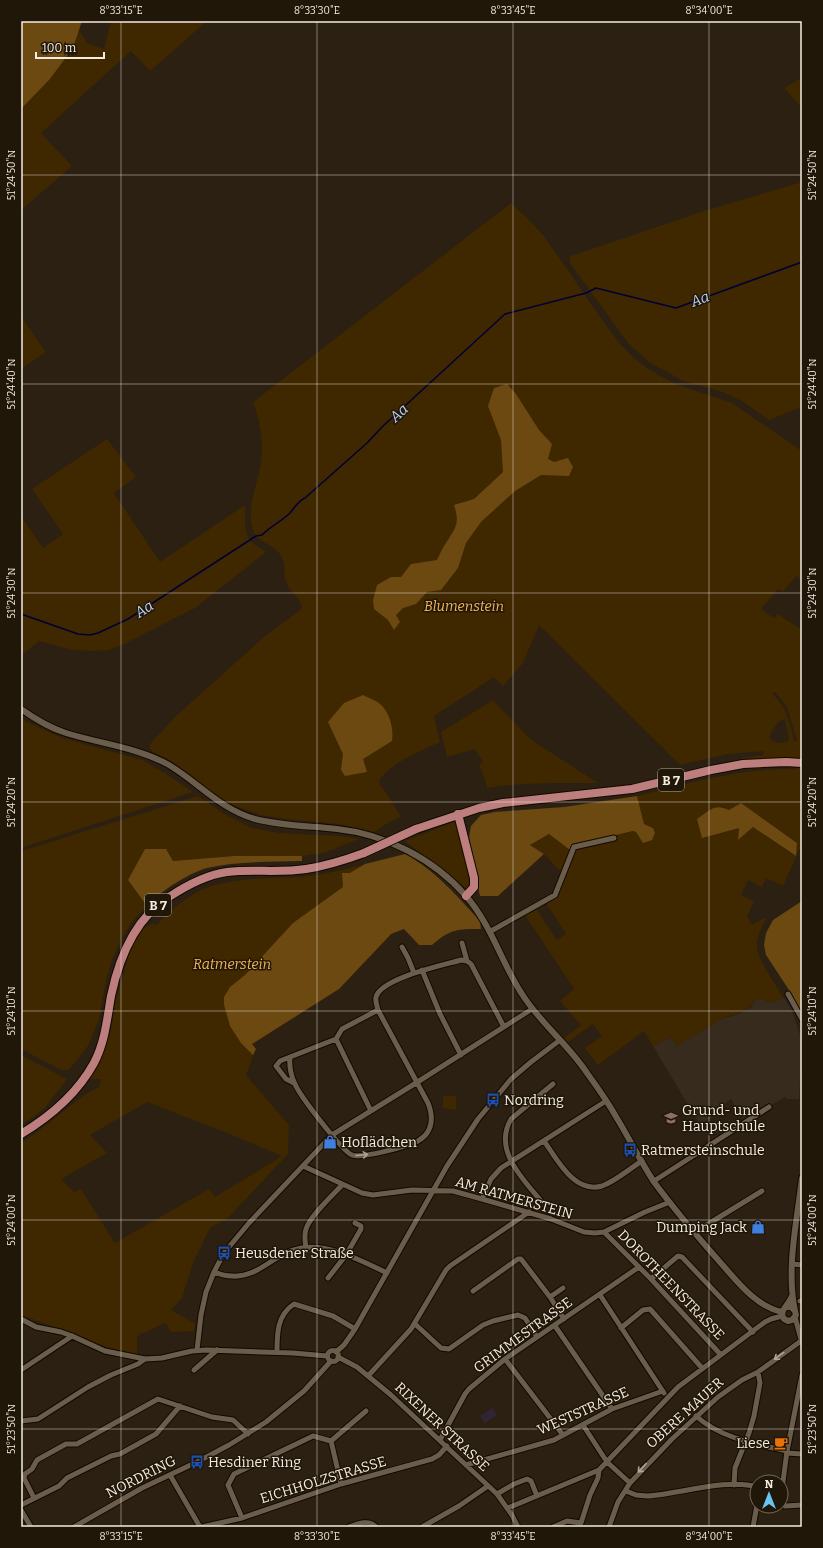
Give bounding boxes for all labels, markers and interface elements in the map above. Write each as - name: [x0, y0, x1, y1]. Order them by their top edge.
- text: 8°33'15"E: [99, 5, 143, 17]
- text: 8°33'30"E: [294, 5, 340, 17]
- text: 8°33'45"E: [490, 5, 536, 17]
- text: 8°34'00"E: [685, 5, 733, 17]
- scale bar: [36, 34, 104, 60]
- text: 100 m: [42, 41, 77, 55]
- text: 51°24'50"N: [6, 150, 18, 200]
- text: 51°24'50"N: [807, 150, 819, 200]
- water label: Aa: [687, 287, 712, 311]
- text: 51°24'40"N: [6, 358, 18, 409]
- text: 51°24'40"N: [807, 358, 819, 409]
- water label: Aa: [385, 400, 412, 427]
- text: 51°24'30"N: [6, 568, 18, 618]
- text: 51°24'30"N: [807, 568, 819, 618]
- water label: Aa: [130, 596, 157, 622]
- park label: Blumenstein: [424, 598, 504, 615]
- road number: B 7: [658, 769, 684, 791]
- text: 51°24'20"N: [6, 777, 18, 827]
- text: 51°24'20"N: [807, 777, 819, 827]
- road number: B 7: [145, 894, 171, 916]
- park label: Ratmerstein: [193, 956, 271, 973]
- text: 51°24'10"N: [6, 986, 18, 1036]
- text: 51°24'10"N: [807, 986, 819, 1036]
- bus stop icon: Nordring: [485, 1092, 501, 1108]
- place label: Nordring: [504, 1092, 564, 1109]
- place label: Grund- und Hauptschule: [682, 1102, 765, 1135]
- school or university icon: Grund- und Hauptschule: [663, 1110, 679, 1126]
- shop icon: Hoflädchen: [322, 1134, 338, 1150]
- place label: Hoflädchen: [341, 1134, 417, 1151]
- bus stop icon: Ratmersteinschule: [622, 1142, 638, 1158]
- place label: Ratmersteinschule: [641, 1142, 765, 1159]
- one-way arrow: [355, 1152, 368, 1159]
- street label: AM RATMERSTEIN: [453, 1173, 575, 1223]
- text: 51°24'00"N: [6, 1194, 18, 1246]
- text: 51°24'00"N: [807, 1194, 819, 1246]
- place label: Dumping Jack: [656, 1219, 747, 1236]
- shop icon: Dumping Jack: [750, 1219, 766, 1235]
- street label: DOROTHEENSTRASSE: [614, 1226, 728, 1344]
- bus stop icon: Heusdener Straße: [216, 1245, 232, 1261]
- place label: Heusdener Straße: [235, 1245, 354, 1262]
- street label: GRIMMESTRASSE: [470, 1294, 576, 1376]
- one-way arrow: [774, 1352, 785, 1360]
- street label: OBERE MAUER: [643, 1374, 727, 1452]
- street label: RIXENER STRASSE: [391, 1379, 493, 1475]
- street label: WESTSTRASSE: [535, 1383, 631, 1439]
- text: 51°23'50"N: [6, 1404, 18, 1454]
- text: 51°23'50"N: [807, 1404, 819, 1454]
- place label: Liese: [736, 1435, 770, 1452]
- cafe icon: Liese: [773, 1435, 789, 1451]
- street label: NORDRING: [103, 1452, 179, 1502]
- street label: EICHHOLZSTRASSE: [258, 1453, 388, 1507]
- bus stop icon: Hesdiner Ring: [189, 1454, 205, 1470]
- place label: Hesdiner Ring: [208, 1454, 301, 1471]
- one-way arrow: [638, 1463, 647, 1474]
- north arrow: [749, 1474, 789, 1514]
- text: N: [765, 1478, 774, 1491]
- text: 8°33'15"E: [99, 1531, 143, 1543]
- text: 8°33'30"E: [294, 1531, 340, 1543]
- text: 8°33'45"E: [490, 1531, 536, 1543]
- text: 8°34'00"E: [685, 1531, 733, 1543]

